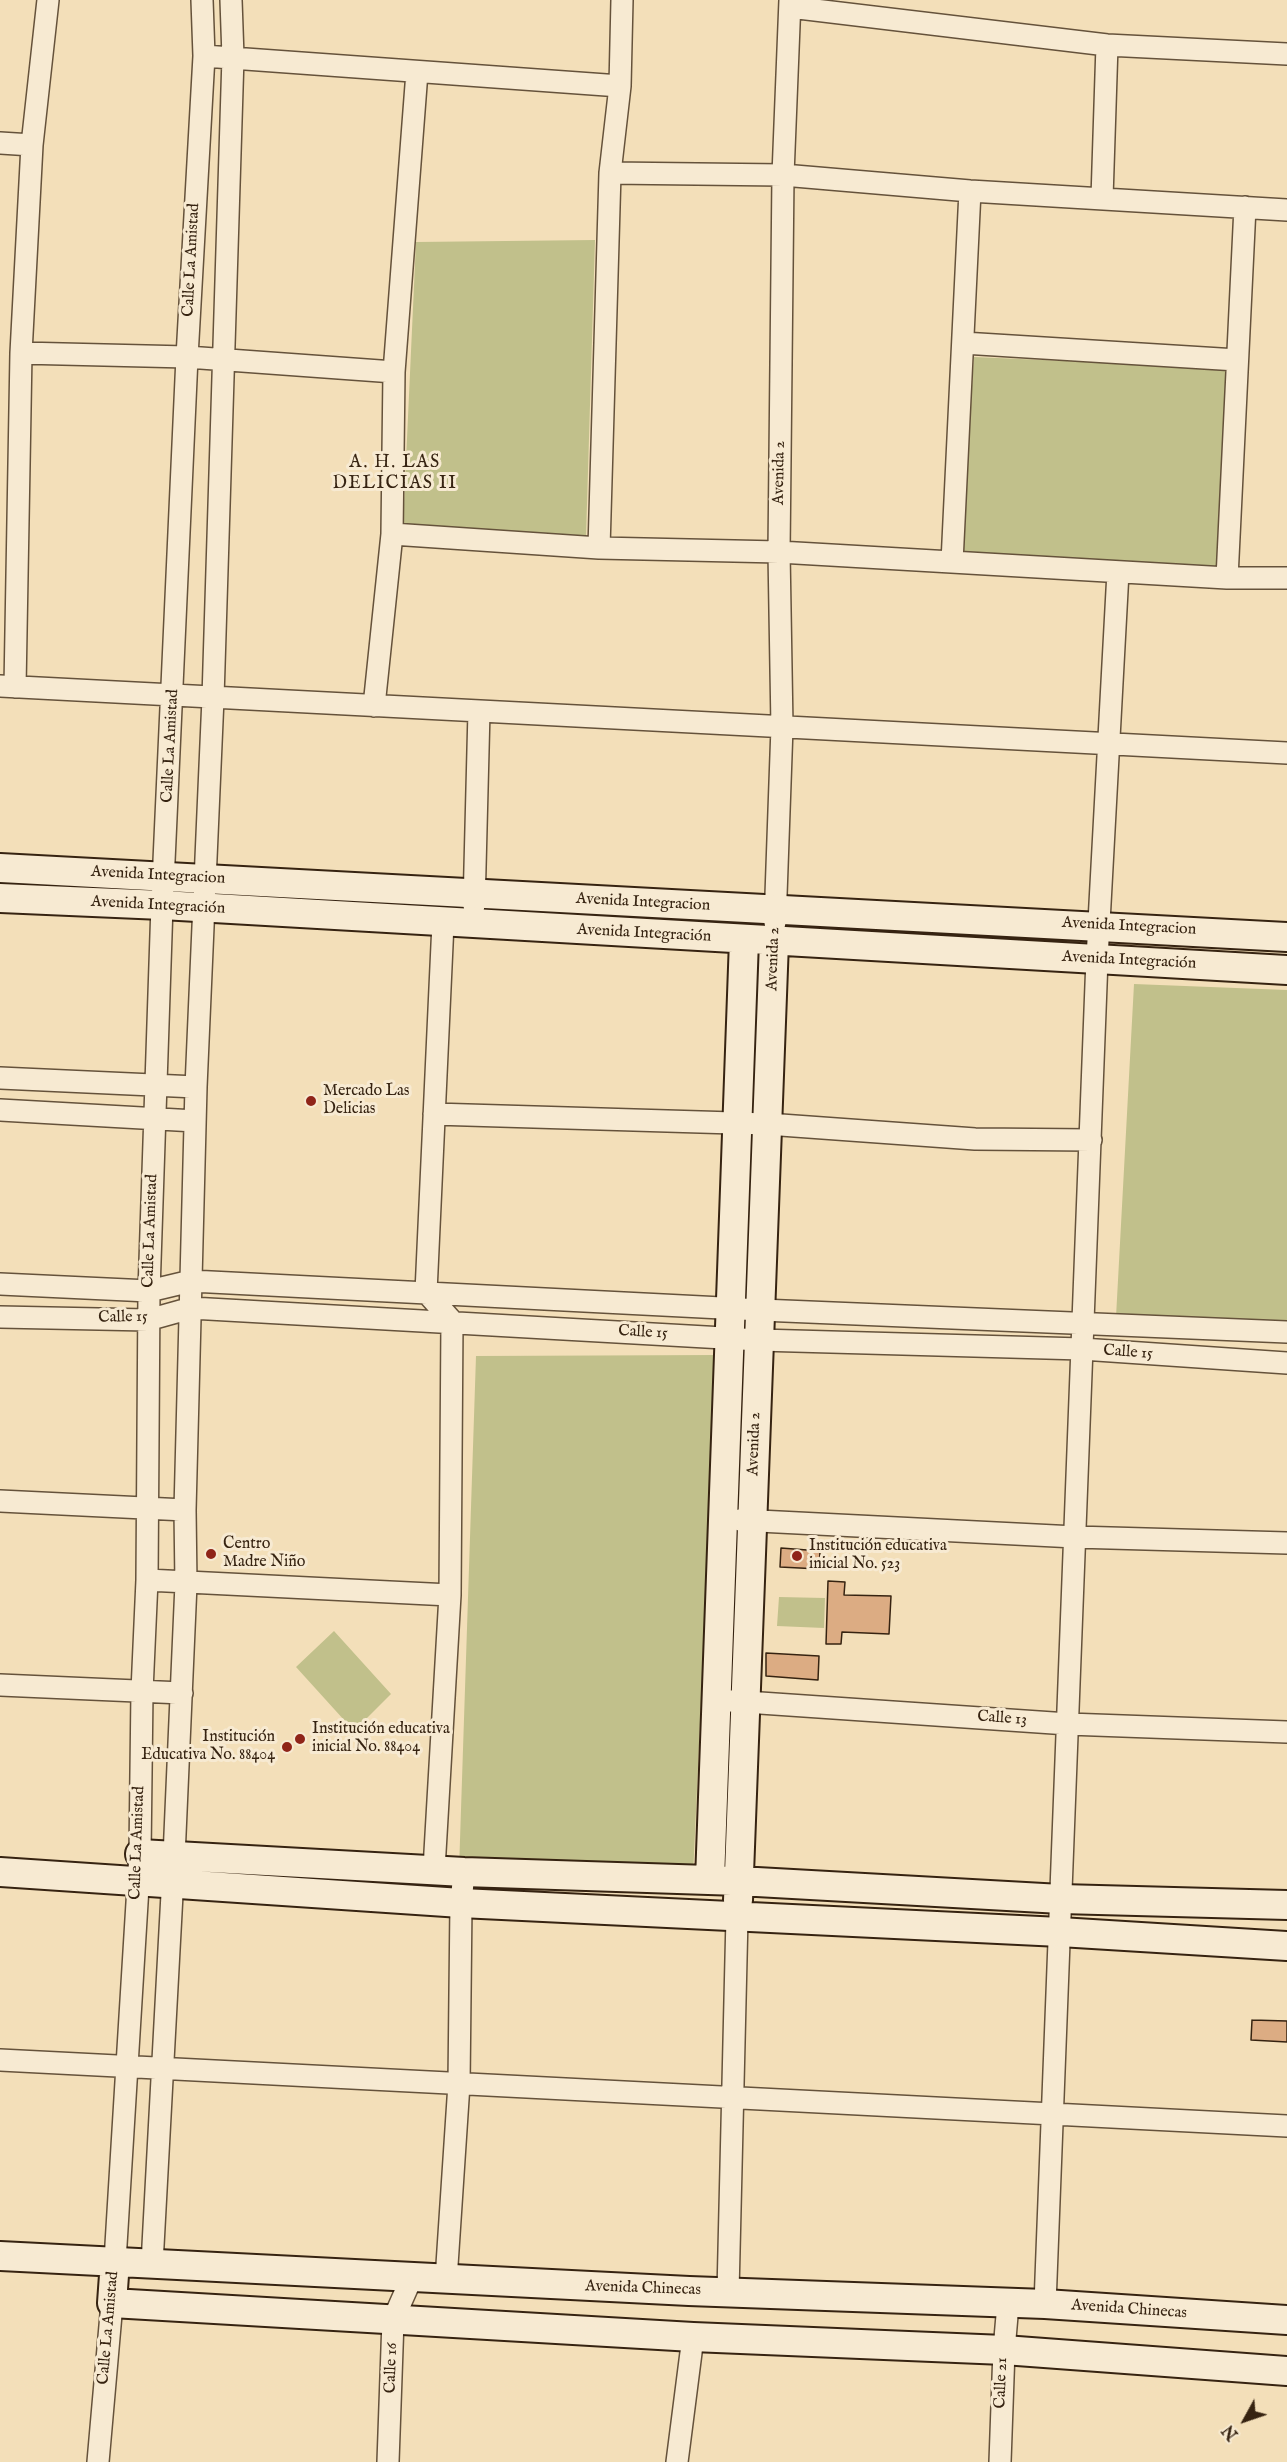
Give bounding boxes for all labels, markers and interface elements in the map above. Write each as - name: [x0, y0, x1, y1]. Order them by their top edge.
- street label: Calle La Amistad: [179, 203, 205, 317]
- street label: Avenida 2: [770, 441, 790, 505]
- district label: A. H. LAS DELICIAS II: [332, 452, 458, 494]
- street label: Calle La Amistad: [158, 689, 184, 803]
- street label: Avenida Integracion: [90, 863, 226, 889]
- street label: Avenida Integracion: [575, 890, 711, 916]
- street label: Avenida Integración: [90, 893, 226, 919]
- street label: Avenida Integracion: [1061, 914, 1197, 940]
- street label: Avenida Integración: [576, 921, 712, 947]
- street label: Avenida 2: [763, 927, 785, 991]
- street label: Avenida Integración: [1061, 948, 1197, 974]
- place label: Mercado Las Delicias: [323, 1082, 409, 1120]
- marker: Mercado Las Delicias: [304, 1094, 318, 1108]
- street label: Calle La Amistad: [139, 1174, 163, 1288]
- street label: Calle 15: [98, 1308, 148, 1328]
- street label: Calle 15: [618, 1322, 668, 1344]
- street label: Calle 15: [1103, 1342, 1153, 1364]
- street label: Avenida 2: [744, 1412, 766, 1476]
- place label: Centro Madre Niño: [223, 1535, 305, 1573]
- place label: Institución educativa inicial No. 523: [809, 1537, 947, 1575]
- marker: Centro Madre Niño: [204, 1547, 218, 1561]
- marker: Institución educativa inicial No. 523: [790, 1549, 804, 1563]
- street label: Calle 13: [976, 1708, 1028, 1730]
- place label: Institución educativa inicial No. 88404: [312, 1720, 450, 1758]
- place label: Institución Educativa No. 88404: [141, 1728, 275, 1766]
- marker: Institución educativa inicial No. 88404: [293, 1732, 307, 1746]
- marker: Institución Educativa No. 88404: [280, 1740, 294, 1754]
- street label: Calle La Amistad: [126, 1786, 150, 1900]
- street label: Calle La Amistad: [94, 2271, 124, 2385]
- street label: Avenida Chinecas: [585, 2277, 701, 2301]
- street label: Avenida Chinecas: [1070, 2296, 1188, 2324]
- street label: Calle 16: [382, 2342, 402, 2394]
- street label: Calle 21: [992, 2357, 1012, 2409]
- north arrow: [1215, 2390, 1275, 2450]
- text: N: [1219, 2420, 1243, 2443]

